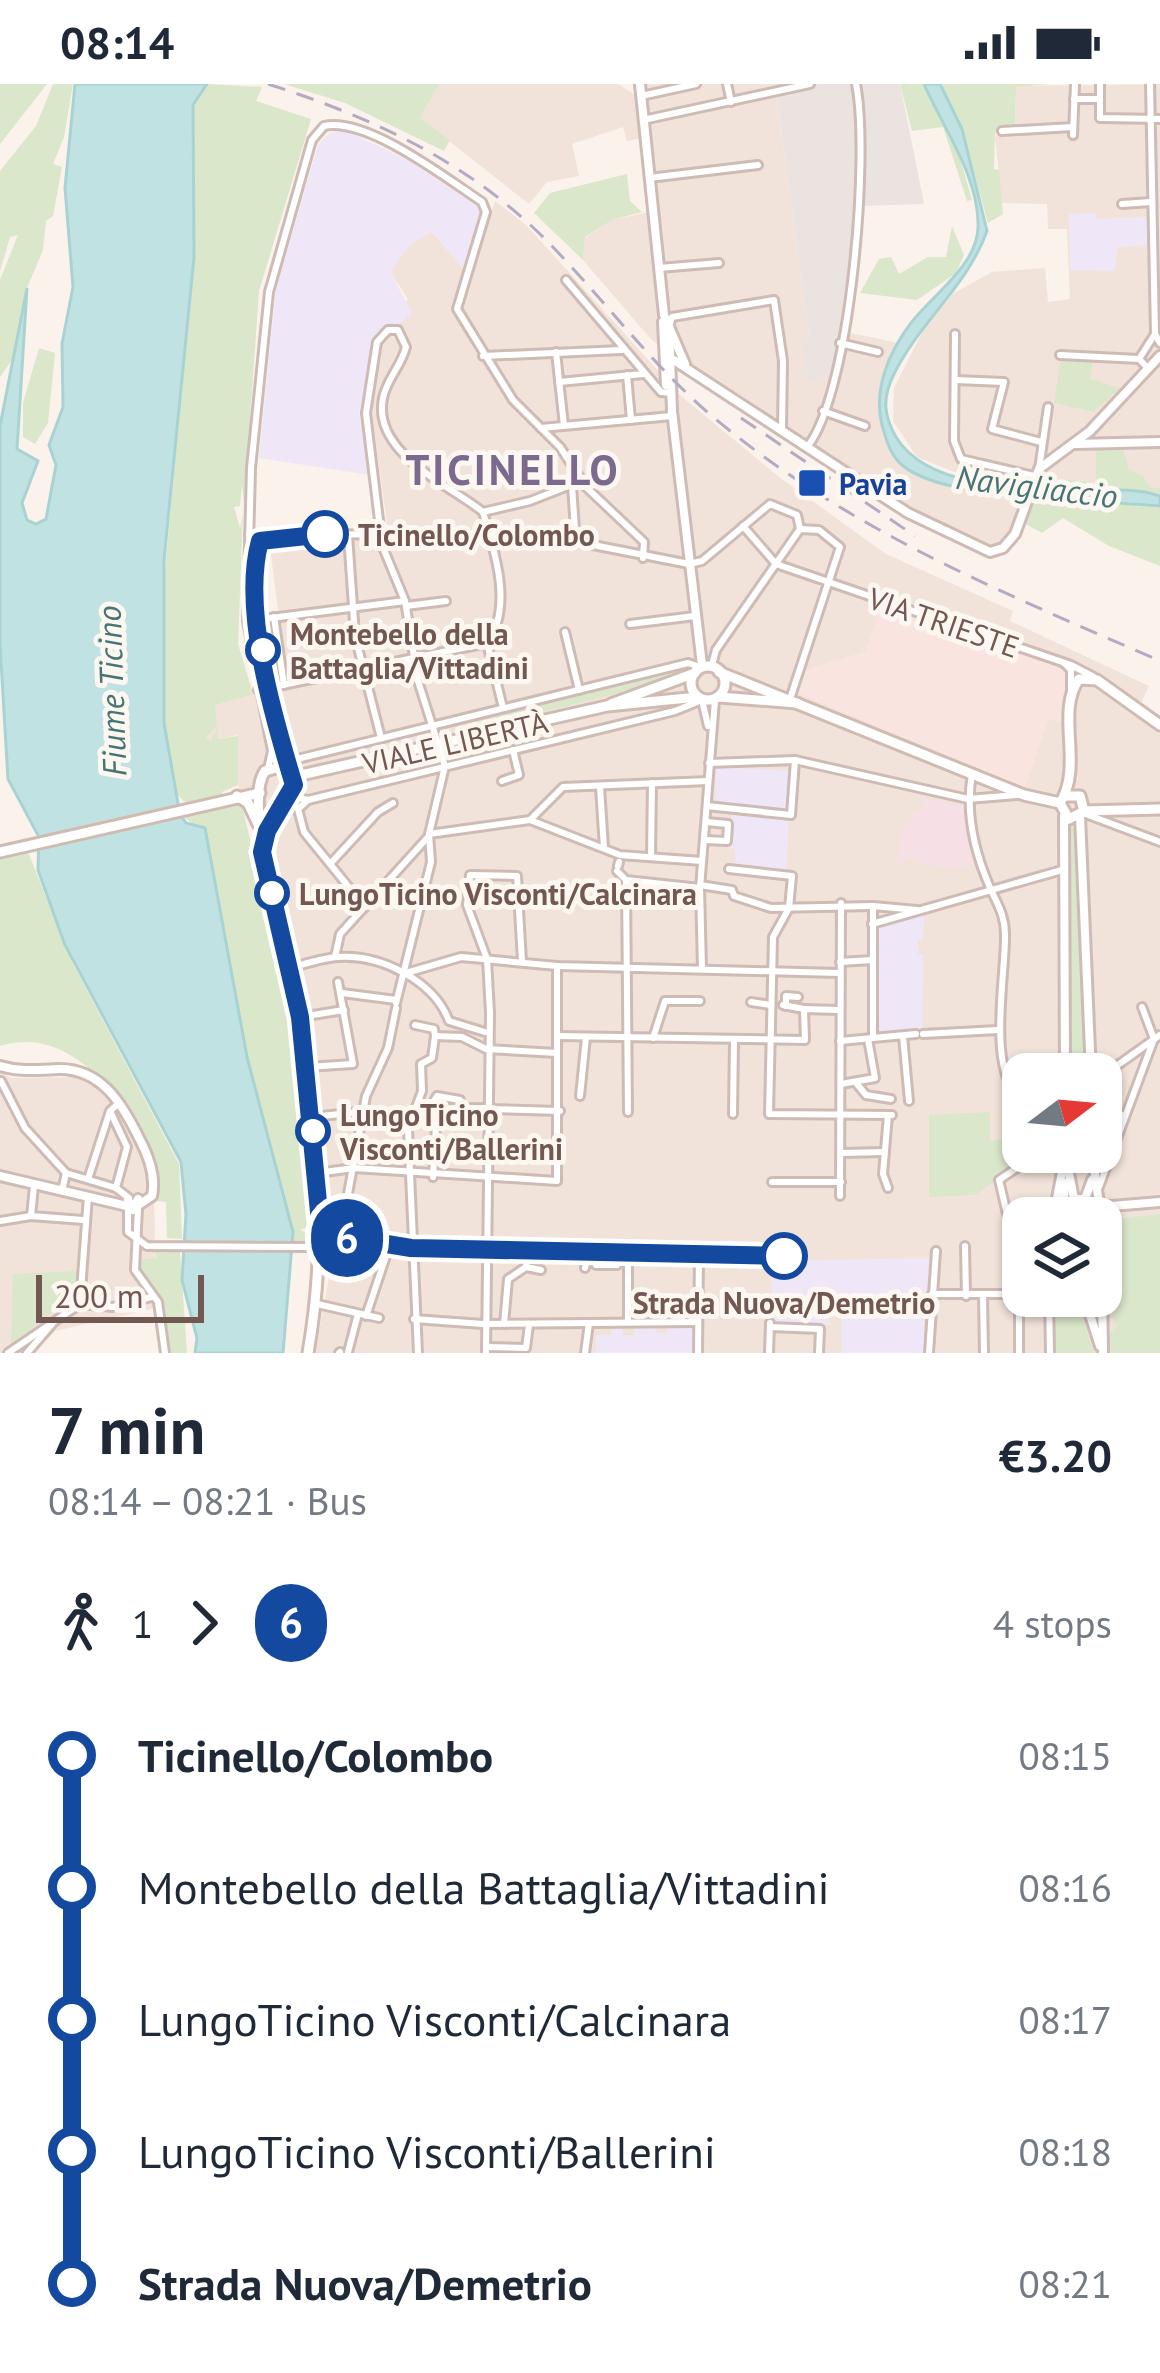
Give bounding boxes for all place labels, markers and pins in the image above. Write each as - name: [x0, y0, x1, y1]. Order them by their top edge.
- place label: Pavia: [839, 464, 907, 503]
- marker: Pavia: [796, 467, 828, 499]
- marker: Ticinello/Colombo: [303, 512, 347, 556]
- place label: Ticinello/Colombo: [358, 515, 595, 554]
- place label: Montebello della Battaglia/Vittadini: [290, 614, 529, 687]
- marker: Montebello della Battaglia/Vittadini: [247, 634, 279, 666]
- place label: LungoTicino Visconti/Calcinara: [299, 874, 697, 913]
- marker: LungoTicino Visconti/Calcinara: [256, 877, 288, 909]
- place label: LungoTicino Visconti/Ballerini: [339, 1095, 563, 1168]
- marker: LungoTicino Visconti/Ballerini: [297, 1115, 329, 1147]
- marker: Strada Nuova/Demetrio: [762, 1234, 806, 1278]
- place label: Strada Nuova/Demetrio: [633, 1283, 935, 1322]

